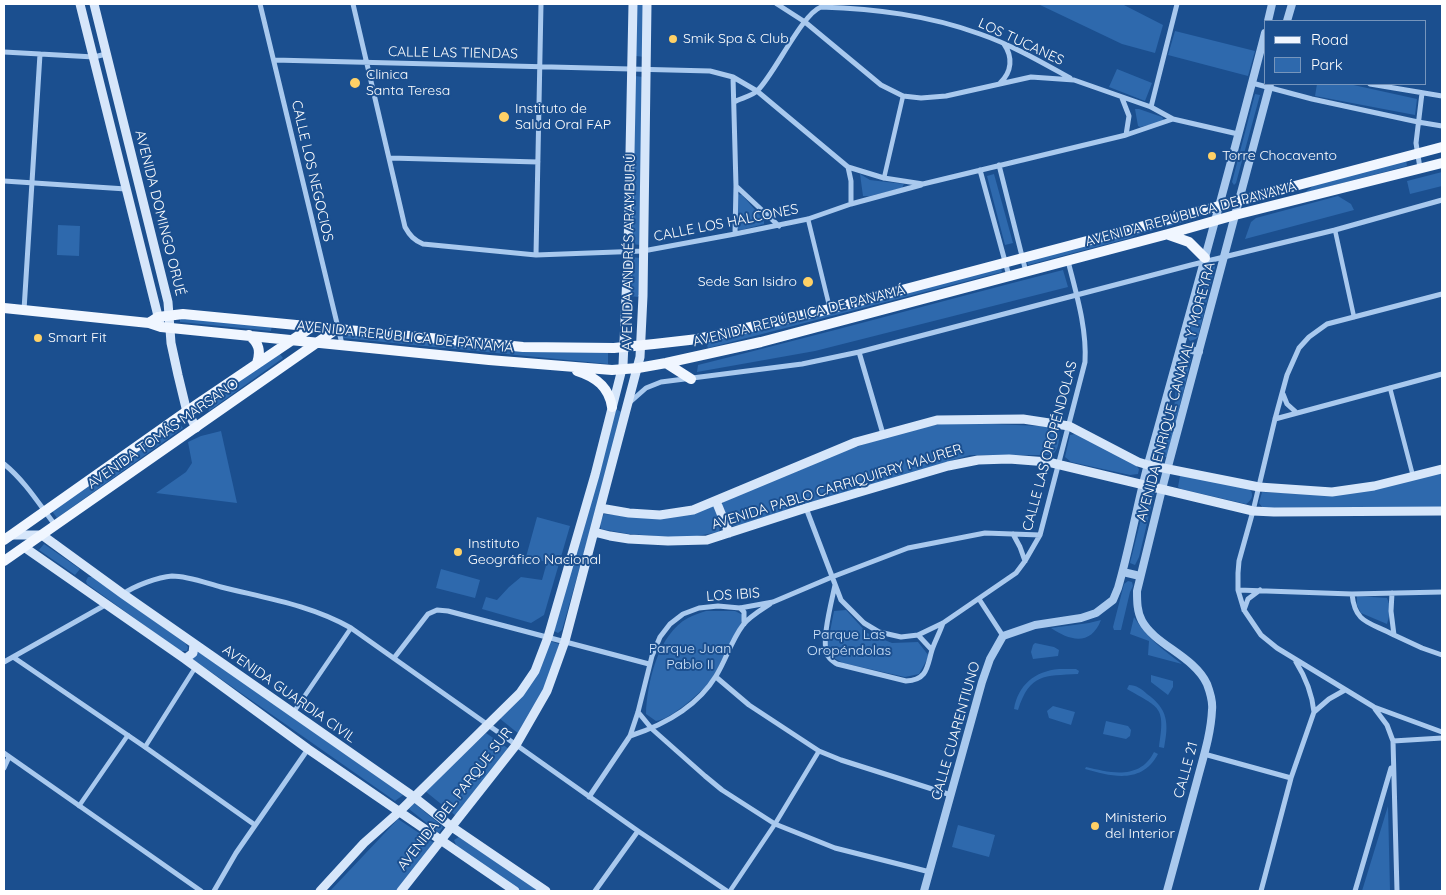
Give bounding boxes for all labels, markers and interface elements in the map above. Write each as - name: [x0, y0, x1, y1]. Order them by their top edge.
- street label: LOS TUCANES: [976, 15, 1066, 69]
- legend: [1264, 20, 1426, 85]
- text: Road: [1311, 30, 1348, 49]
- place label: Smik Spa & Club: [683, 31, 789, 47]
- marker: Smik Spa & Club: [667, 33, 679, 45]
- street label: CALLE LAS TIENDAS: [388, 43, 518, 63]
- text: Park: [1311, 55, 1343, 74]
- place label: Clinica Santa Teresa: [366, 67, 450, 100]
- marker: Clinica Santa Teresa: [348, 76, 362, 90]
- street label: CALLE LOS NEGOCIOS: [288, 99, 336, 243]
- place label: Instituto de Salud Oral FAP: [515, 101, 611, 134]
- marker: Instituto de Salud Oral FAP: [497, 110, 511, 124]
- street label: AVENIDA DOMINGO ORUÉ: [131, 129, 189, 297]
- place label: Torre Chocavento: [1222, 148, 1337, 164]
- marker: Torre Chocavento: [1206, 150, 1218, 162]
- street label: AVENIDA ANDRÉS ARAMBURÚ: [619, 153, 639, 351]
- street label: AVENIDA REPÚBLICA DE PANAMÁ: [1084, 178, 1298, 250]
- street label: CALLE LOS HALCONES: [652, 201, 800, 245]
- street label: AVENIDA ENRIQUE CANAVAL Y MOREYRA: [1133, 260, 1219, 524]
- place label: Sede San Isidro: [698, 274, 797, 290]
- marker: Sede San Isidro: [801, 275, 815, 289]
- street label: AVENIDA REPÚBLICA DE PANAMÁ: [691, 281, 907, 351]
- street label: AVENIDA REPÚBLICA DE PANAMÁ: [296, 317, 514, 357]
- place label: Smart Fit: [48, 330, 107, 346]
- marker: Smart Fit: [32, 332, 44, 344]
- street label: CALLE LAS OROPÉNDOLAS: [1019, 359, 1081, 533]
- street label: AVENIDA TOMÁS MARSANO: [84, 375, 242, 493]
- street label: AVENIDA PABLO CARRIQUIRRY MAURER: [709, 441, 965, 533]
- place label: Instituto Geográfico Nacional: [468, 536, 601, 568]
- marker: Instituto Geográfico Nacional: [452, 546, 464, 558]
- street label: LOS IBIS: [706, 585, 760, 605]
- park label: Parque Las Oropéndolas: [807, 627, 891, 660]
- park label: Parque Juan Pablo II: [649, 641, 731, 674]
- street label: AVENIDA GUARDIA CIVIL: [219, 642, 359, 746]
- street label: CALLE CUARENTIUNO: [928, 660, 984, 802]
- street label: AVENIDA DEL PARQUE SUR: [394, 724, 516, 874]
- street label: CALLE 21: [1170, 740, 1202, 800]
- place label: Ministerio del Interior: [1105, 810, 1175, 842]
- marker: Ministerio del Interior: [1089, 820, 1101, 832]

